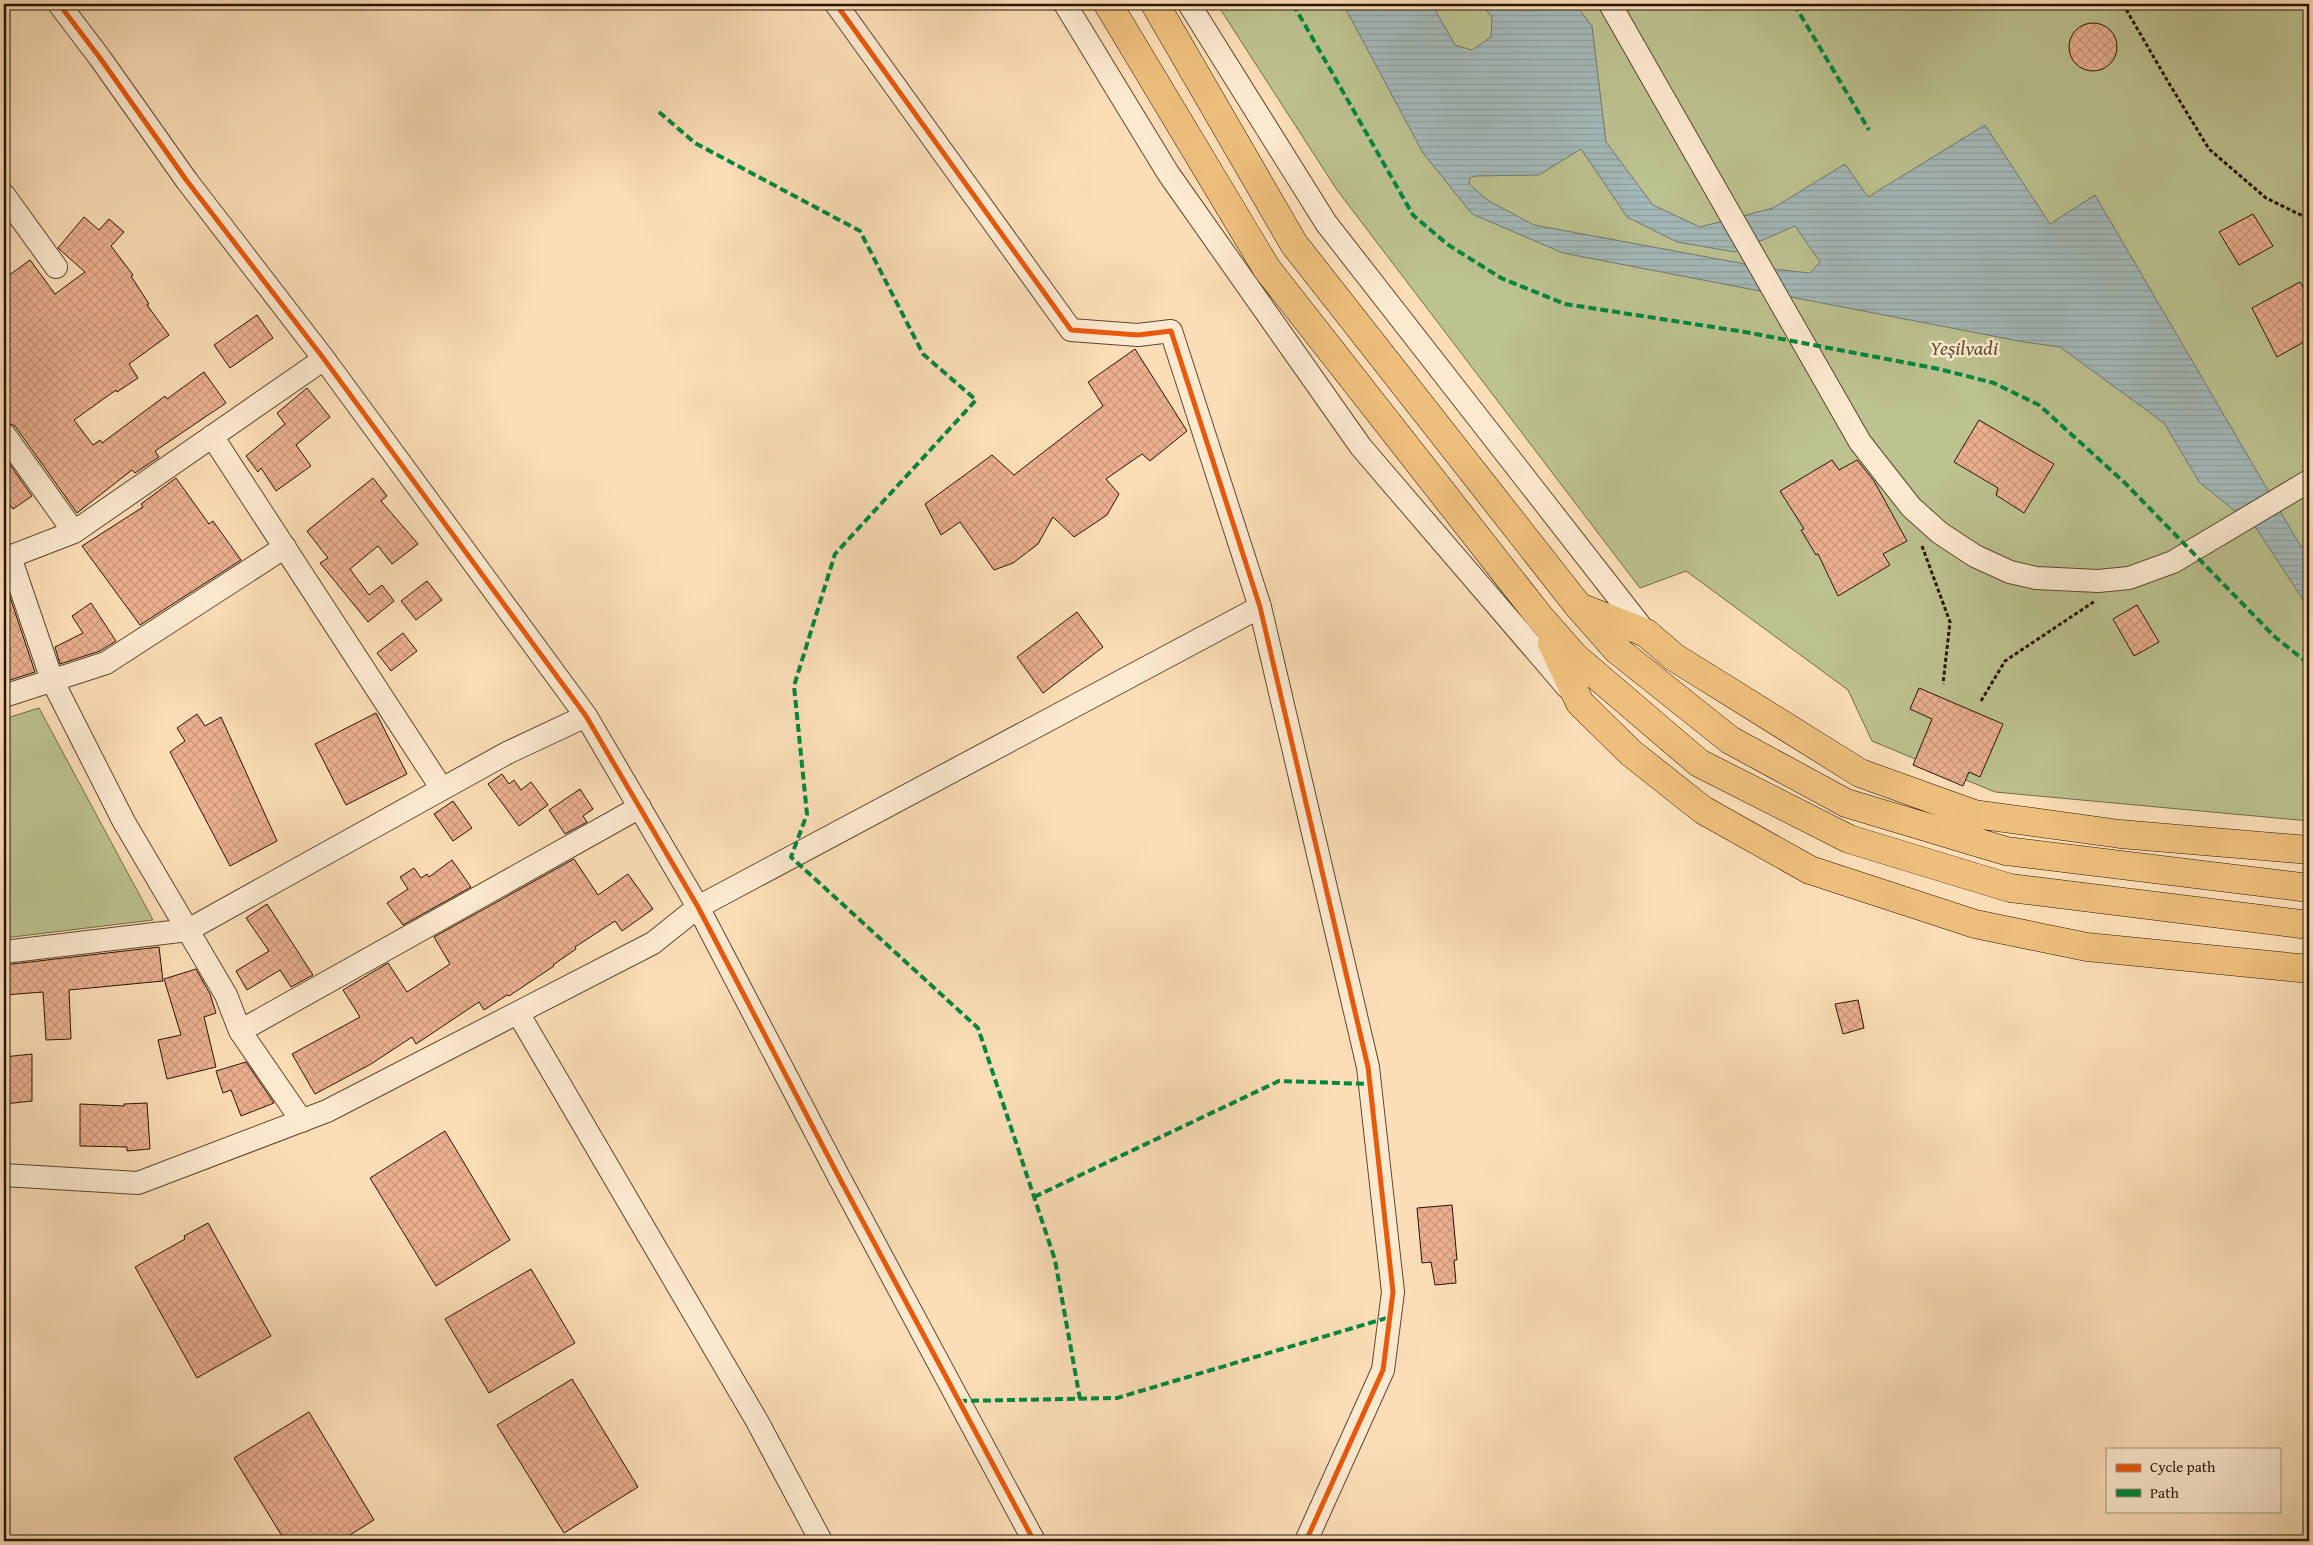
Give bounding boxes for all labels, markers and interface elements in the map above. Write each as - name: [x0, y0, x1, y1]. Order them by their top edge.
- park label: Yeşilvadi: [1930, 333, 1998, 362]
- legend: [2106, 1448, 2280, 1512]
- text: Cycle path: [2150, 1456, 2216, 1477]
- text: Path: [2150, 1482, 2179, 1503]

